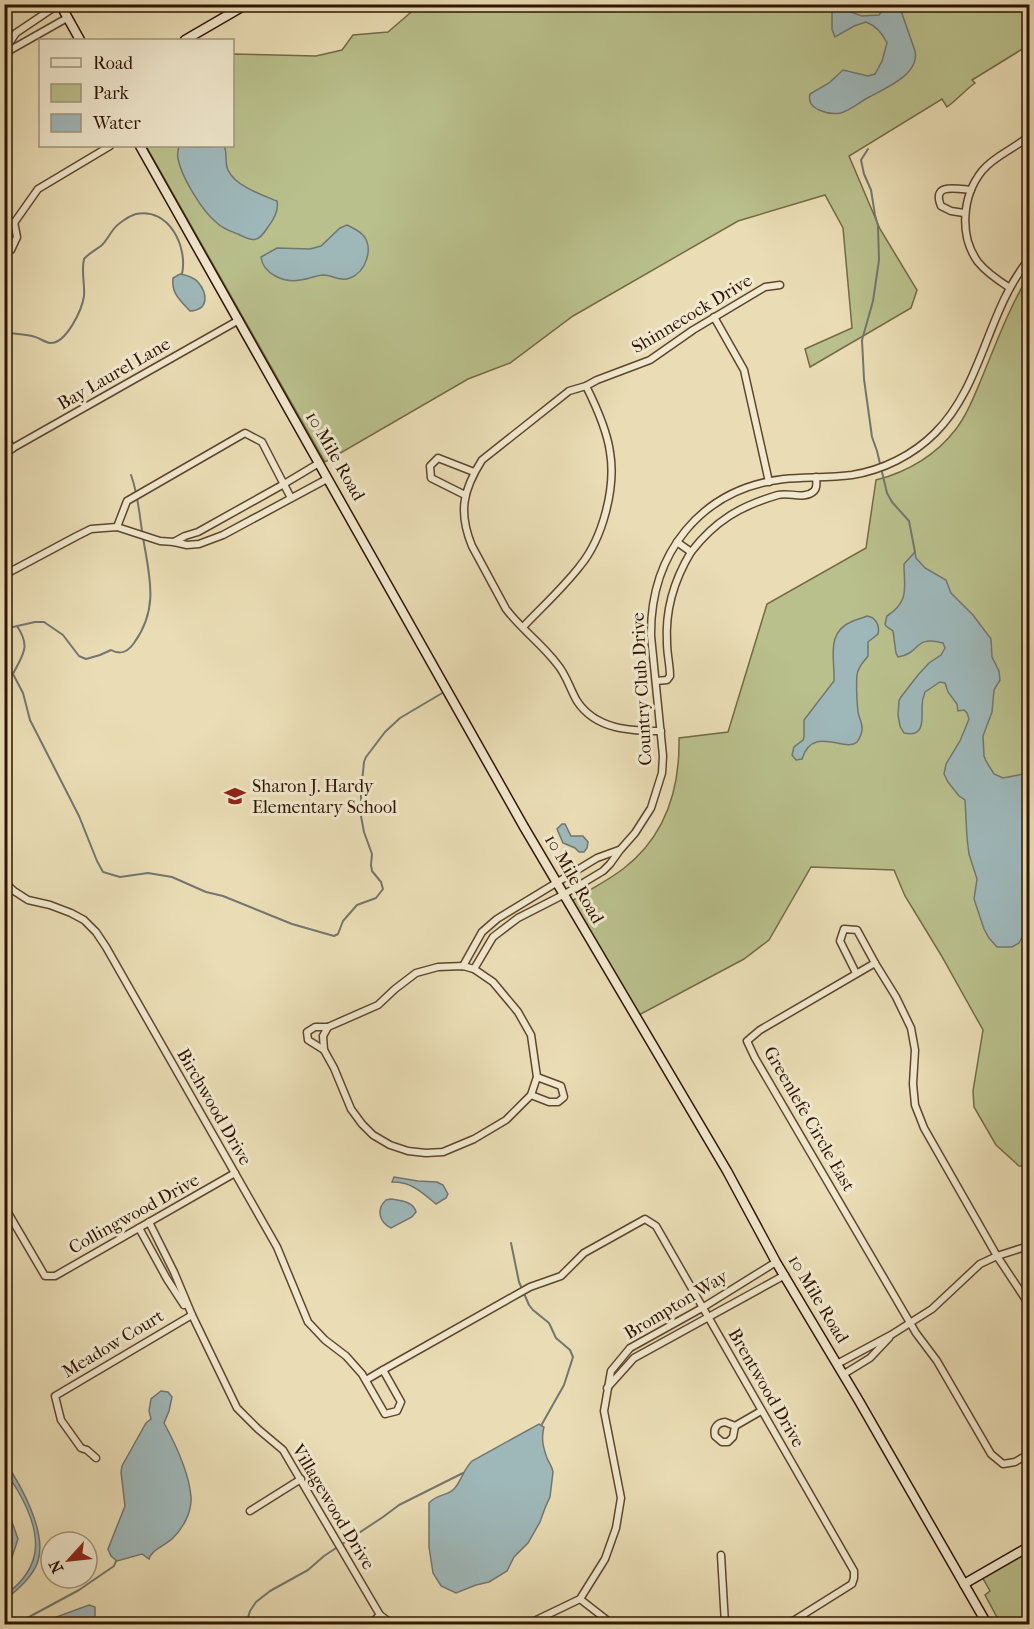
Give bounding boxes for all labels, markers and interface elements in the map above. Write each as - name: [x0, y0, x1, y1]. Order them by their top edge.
- legend: [39, 39, 234, 147]
- text: Road: [93, 53, 133, 74]
- text: Park: [93, 83, 130, 104]
- text: Water: [92, 113, 141, 134]
- street label: Shinnecock Drive: [628, 270, 756, 358]
- street label: Bay Laurel Lane: [54, 333, 174, 415]
- street label: 10 Mile Road: [301, 408, 369, 505]
- street label: Country Club Drive: [627, 612, 657, 766]
- place label: Sharon J. Hardy Elementary School: [252, 776, 397, 818]
- school or university icon: Sharon J. Hardy Elementary School: [223, 784, 247, 808]
- street label: 10 Mile Road: [540, 831, 608, 928]
- street label: Greenlefe Circle East: [759, 1043, 859, 1196]
- street label: Birchwood Drive: [172, 1045, 256, 1169]
- street label: Collingwood Drive: [65, 1169, 203, 1259]
- street label: 10 Mile Road: [783, 1251, 853, 1347]
- street label: Brompton Way: [621, 1265, 733, 1344]
- street label: Meadow Court: [58, 1305, 168, 1383]
- street label: Brentwood Drive: [723, 1325, 809, 1451]
- street label: Villagewood Drive: [287, 1440, 379, 1574]
- north arrow: [39, 1530, 99, 1590]
- text: N: [44, 1556, 67, 1576]

